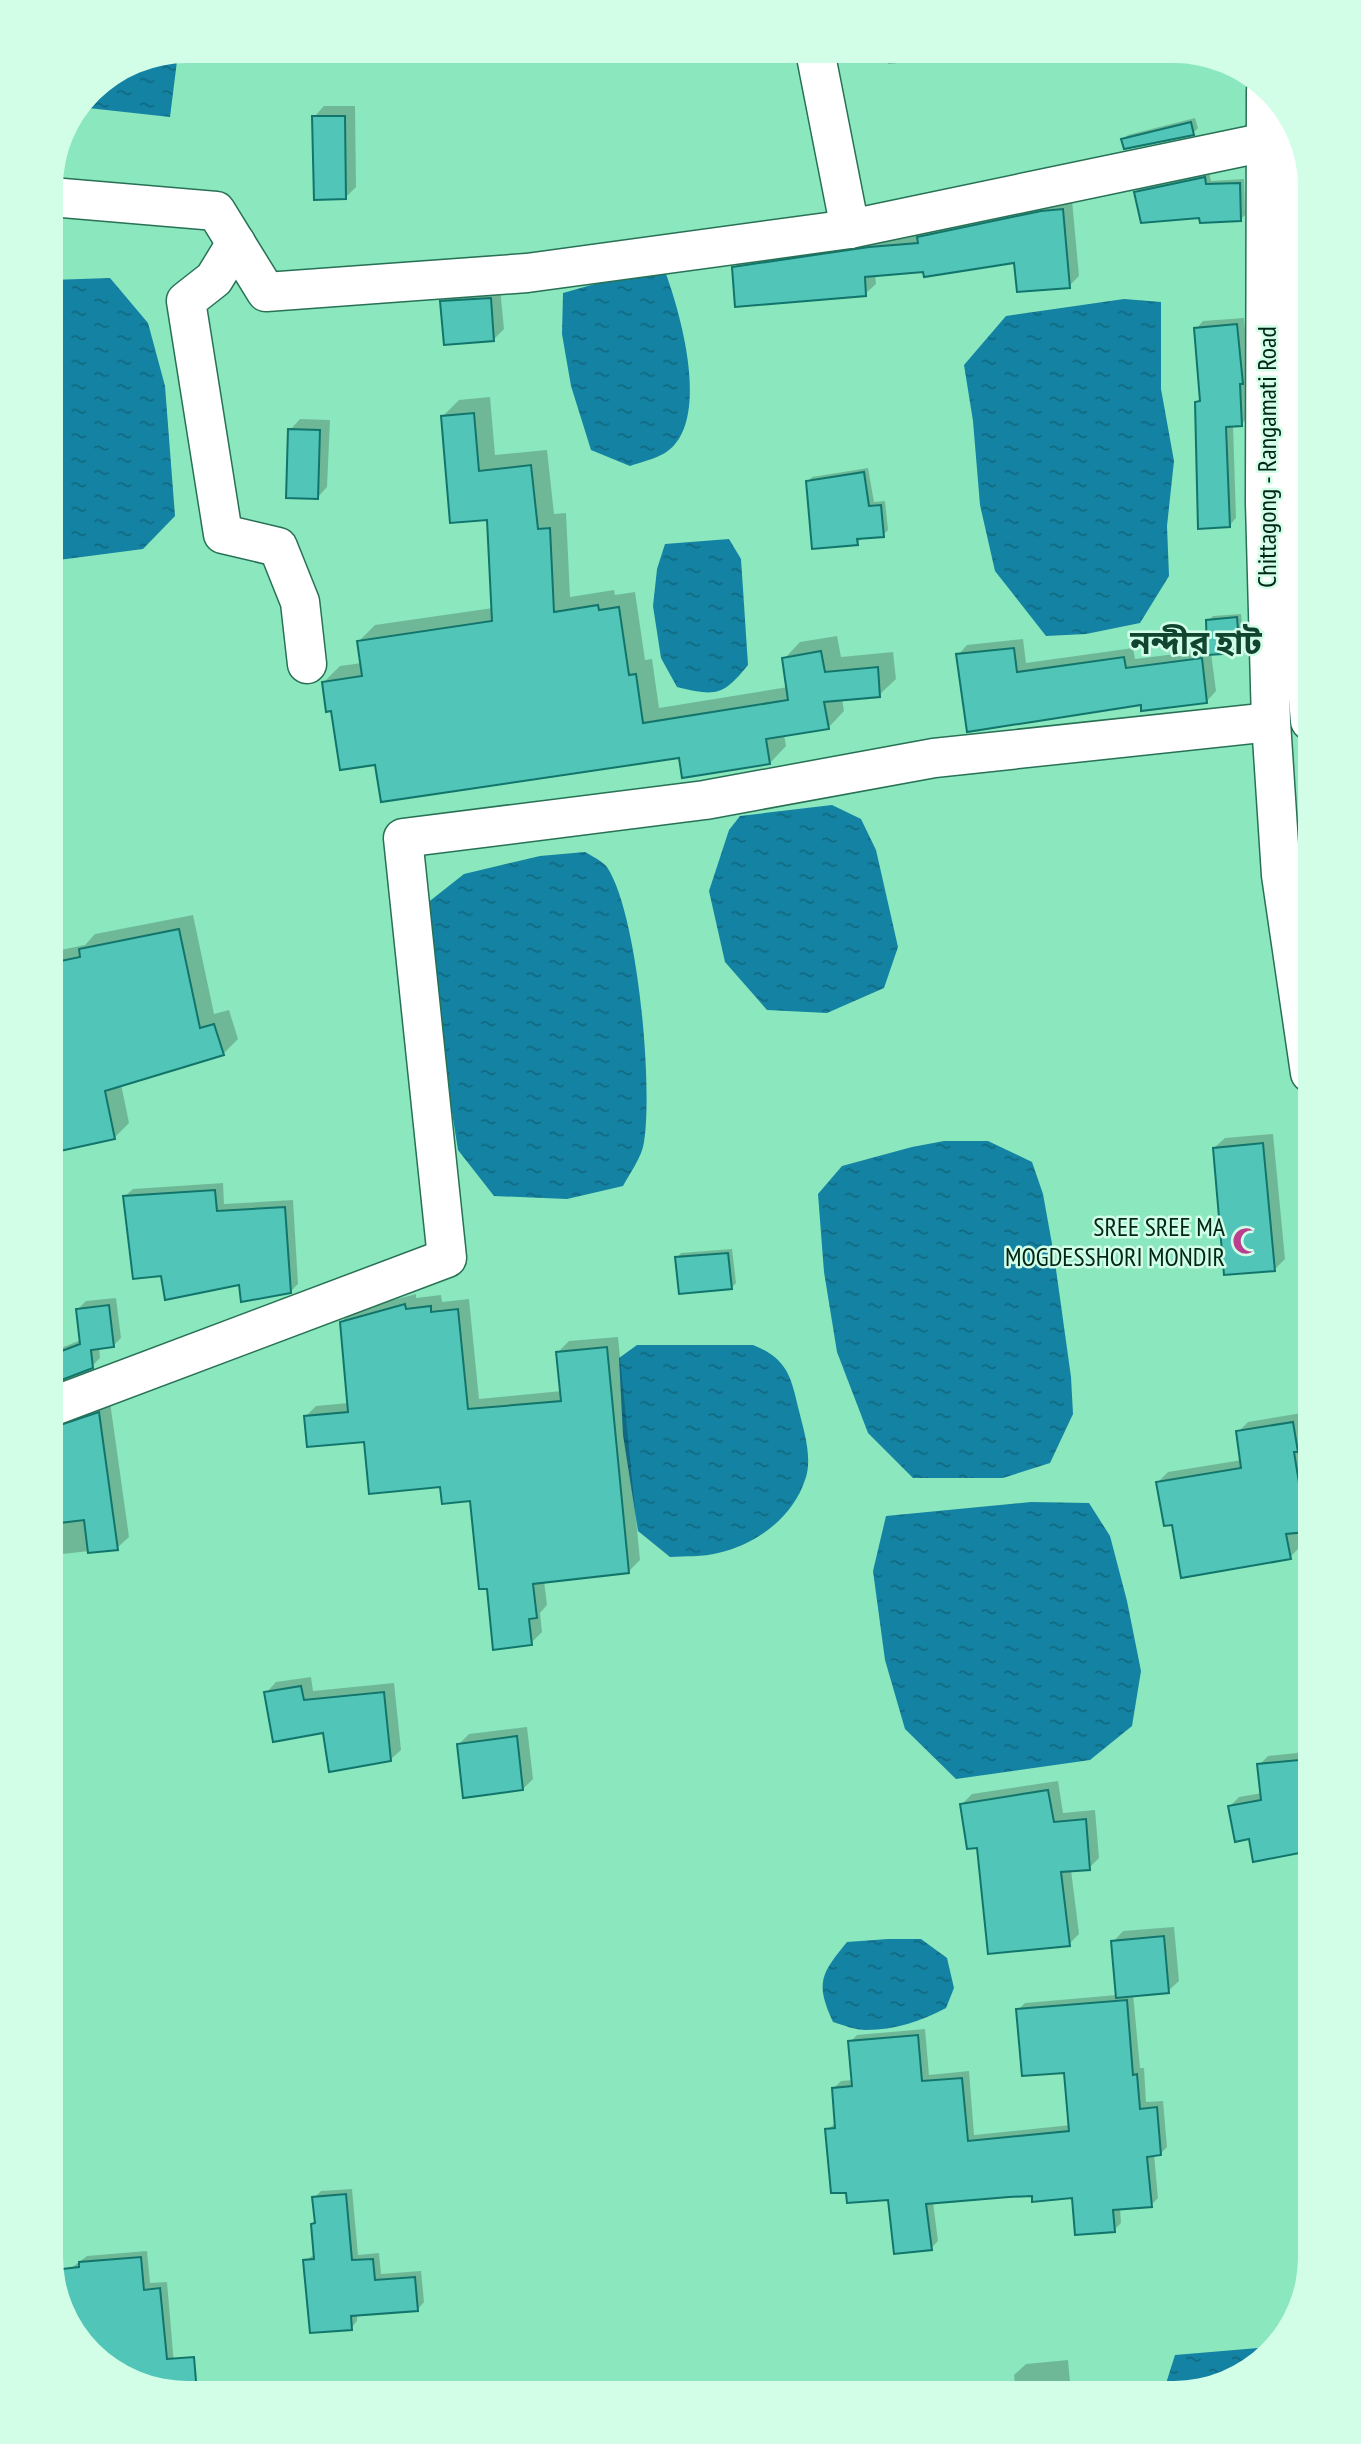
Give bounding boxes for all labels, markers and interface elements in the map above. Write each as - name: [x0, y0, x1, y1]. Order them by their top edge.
- street label: Chittagong - Rangamati Road: [1250, 326, 1283, 588]
- district label: নন্দীর হাট: [1129, 620, 1262, 663]
- place label: SREE SREE MA MOGDESSHORI MONDIR: [1005, 1210, 1226, 1273]
- mosque icon: SREE SREE MA MOGDESSHORI MONDIR: [1231, 1226, 1261, 1256]

